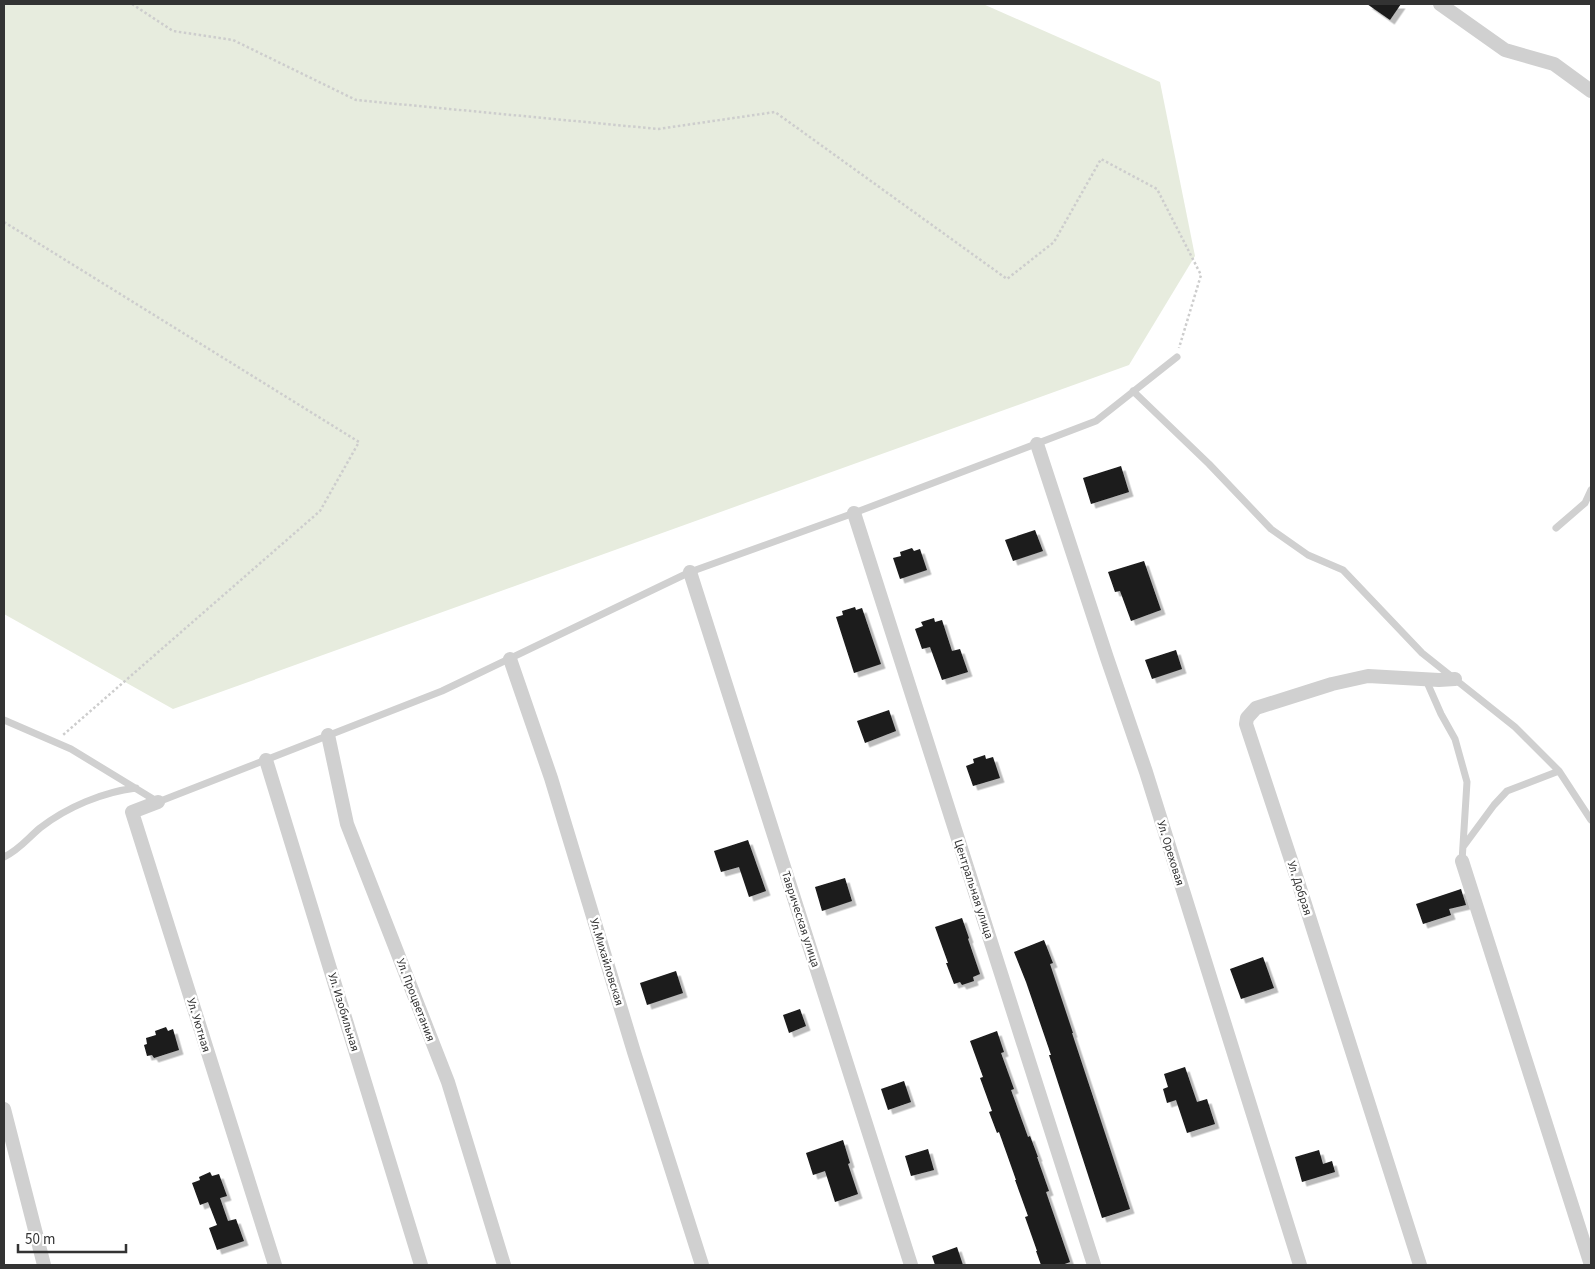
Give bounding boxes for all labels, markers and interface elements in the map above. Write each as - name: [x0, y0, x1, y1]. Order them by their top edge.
- street label: Ул. Ореховая: [1153, 818, 1189, 888]
- street label: Центральная улица: [949, 837, 998, 941]
- street label: Ул. Добрая: [1283, 859, 1316, 918]
- street label: Таврическая улица: [777, 869, 824, 970]
- street label: Ул.Михайловская: [585, 916, 628, 1008]
- street label: Ул. Процветания: [392, 956, 439, 1044]
- street label: Ул. Изобильная: [323, 971, 364, 1054]
- street label: Ул. Уютная: [182, 996, 215, 1054]
- scale bar: [18, 1222, 125, 1254]
- text: 50 m: [25, 1229, 55, 1250]

